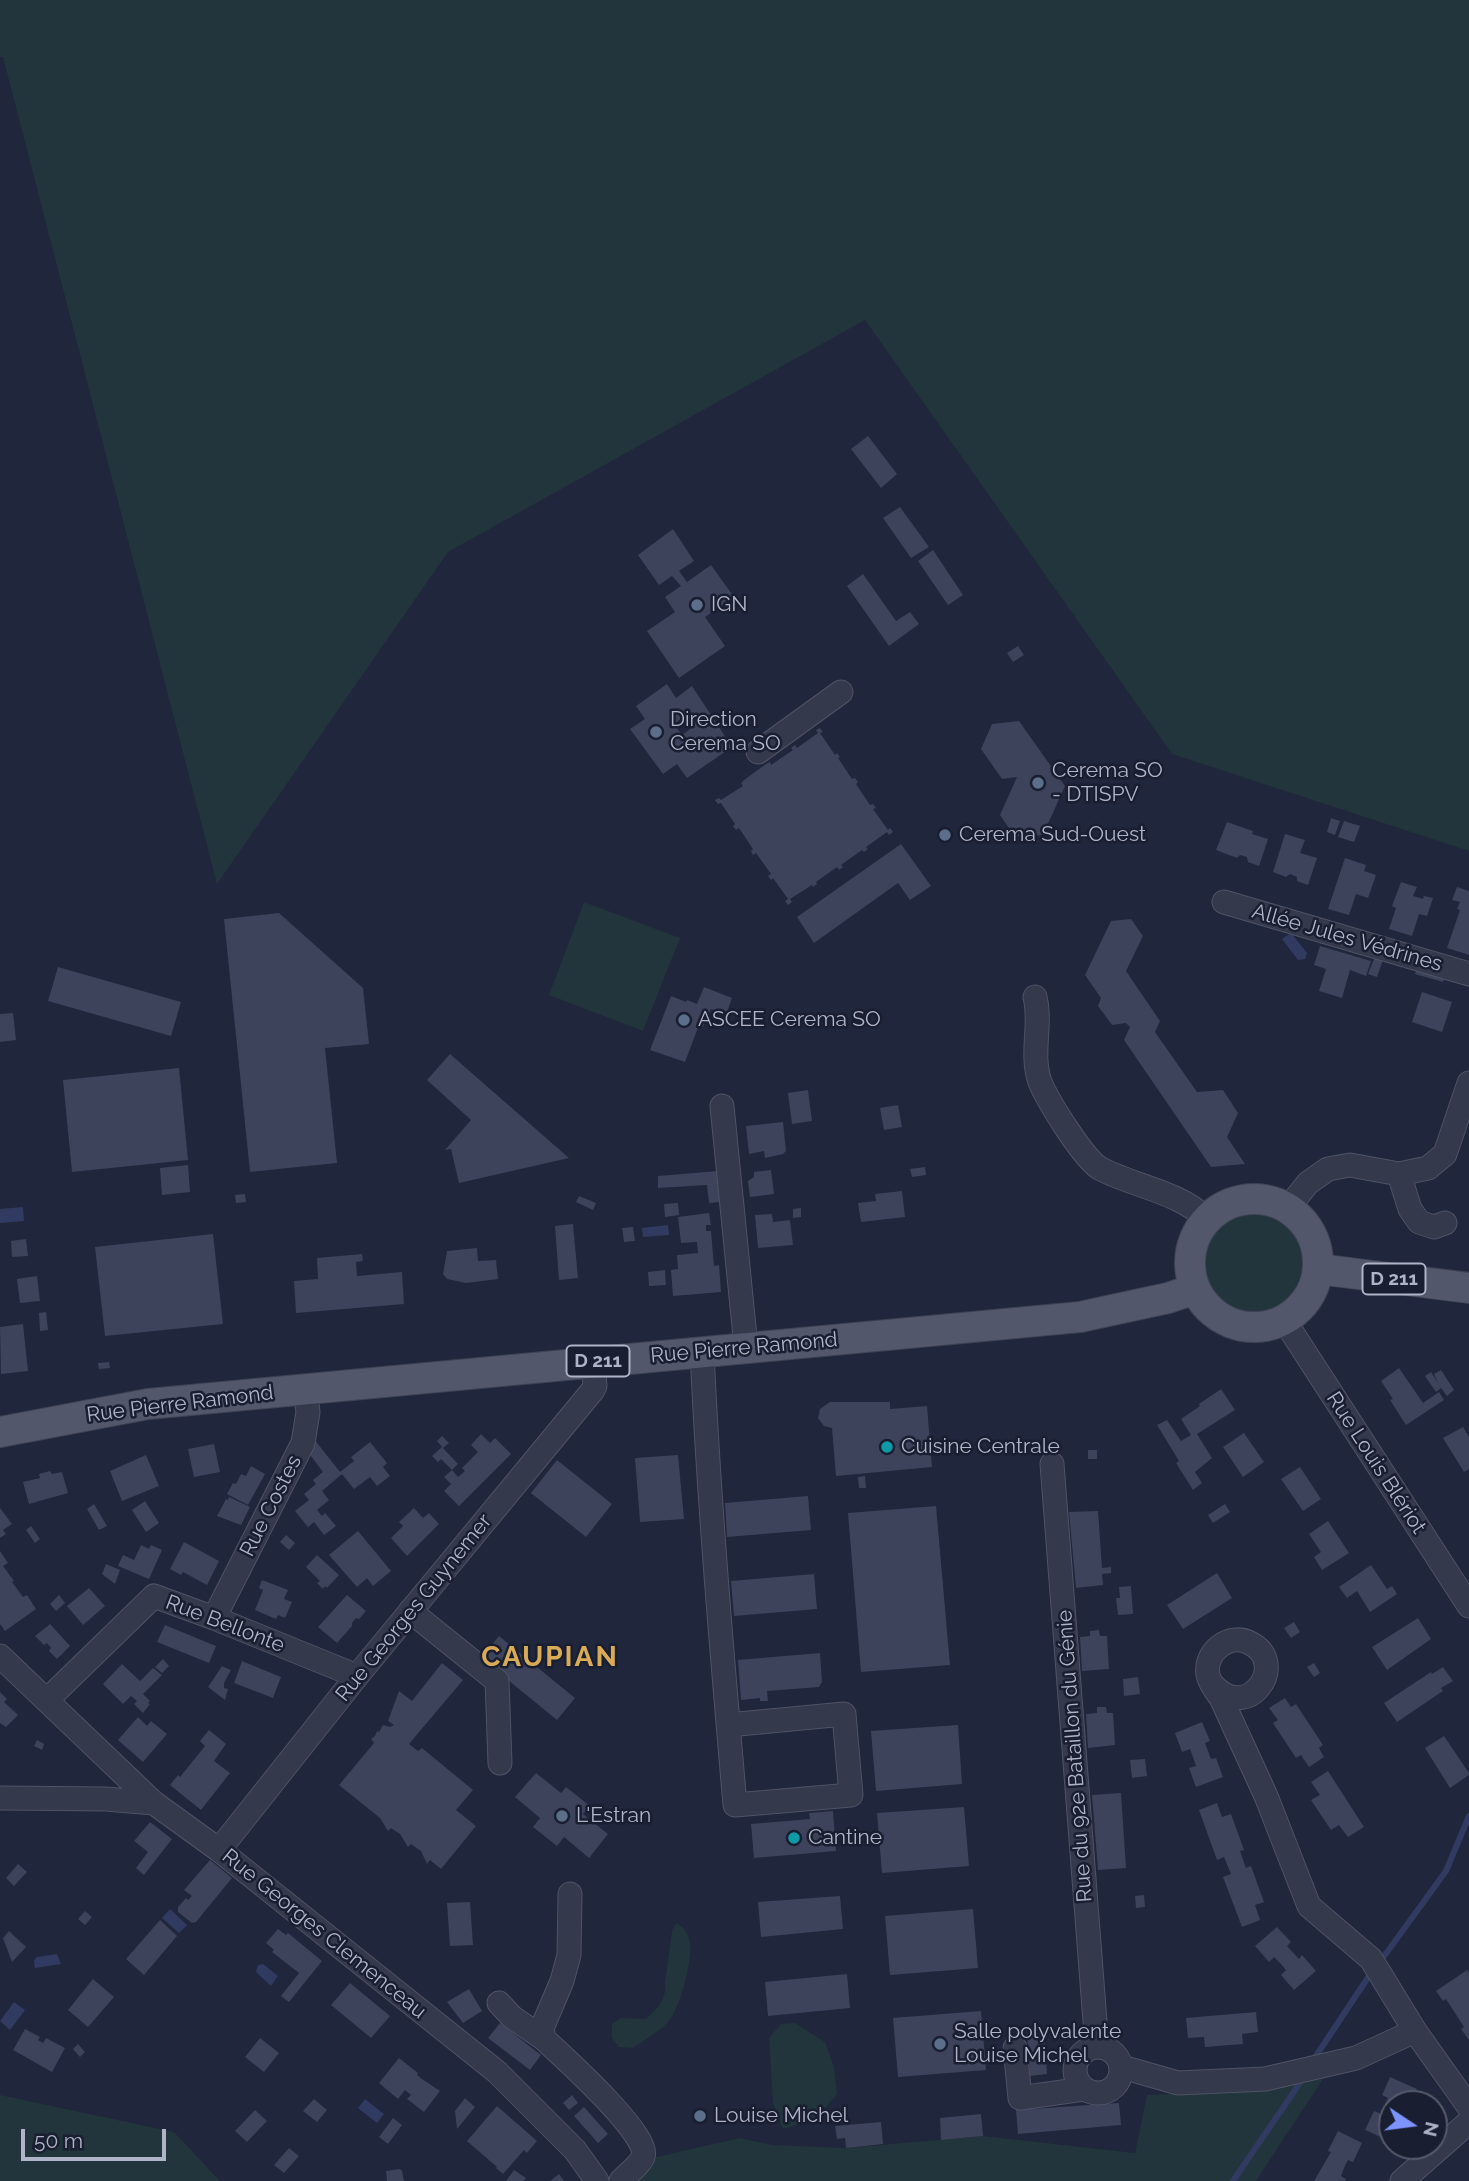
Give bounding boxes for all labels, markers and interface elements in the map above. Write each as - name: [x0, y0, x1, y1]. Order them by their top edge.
- place label: IGN: [711, 592, 747, 618]
- marker: IGN: [689, 597, 705, 613]
- place label: Direction Cerema SO: [670, 707, 781, 757]
- marker: Direction Cerema SO: [648, 724, 664, 740]
- place label: Cerema SO - DTISPV: [1052, 758, 1163, 808]
- marker: Cerema SO - DTISPV: [1030, 775, 1046, 791]
- place label: Cerema Sud-Ouest: [959, 822, 1146, 848]
- marker: Cerema Sud-Ouest: [937, 827, 953, 843]
- street label: Allée Jules Védrines: [1249, 899, 1445, 977]
- place label: ASCEE Cerema SO: [698, 1007, 881, 1033]
- marker: ASCEE Cerema SO: [676, 1012, 692, 1028]
- road number: D 211: [1362, 1264, 1426, 1294]
- street label: Rue Pierre Ramond: [649, 1327, 839, 1369]
- road number: D 211: [566, 1345, 630, 1376]
- street label: Rue Pierre Ramond: [85, 1380, 275, 1428]
- street label: Rue Louis Blériot: [1321, 1387, 1431, 1539]
- place label: Cuisine Centrale: [901, 1434, 1060, 1460]
- marker: Cuisine Centrale: [879, 1439, 895, 1455]
- street label: Rue Costes: [235, 1451, 307, 1561]
- street label: Rue Georges Guynemer: [331, 1509, 497, 1707]
- street label: Rue Bellonte: [162, 1590, 288, 1658]
- street label: Rue du 92e Bataillon du Génie: [1052, 1609, 1098, 1903]
- district label: CAUPIAN: [482, 1641, 618, 1675]
- place label: L'Estran: [576, 1803, 651, 1829]
- marker: L'Estran: [554, 1808, 570, 1824]
- place label: Cantine: [808, 1825, 882, 1851]
- marker: Cantine: [786, 1830, 802, 1846]
- street label: Rue Georges Clemenceau: [217, 1844, 431, 2024]
- place label: Salle polyvalente Louise Michel: [954, 2019, 1121, 2069]
- marker: Salle polyvalente Louise Michel: [932, 2036, 948, 2052]
- north arrow: [1378, 2090, 1448, 2160]
- place label: Louise Michel: [714, 2103, 848, 2129]
- marker: Louise Michel: [692, 2108, 708, 2124]
- scale bar: [24, 2114, 170, 2158]
- text: N: [1419, 2120, 1444, 2139]
- text: 50 m: [34, 2128, 83, 2153]

